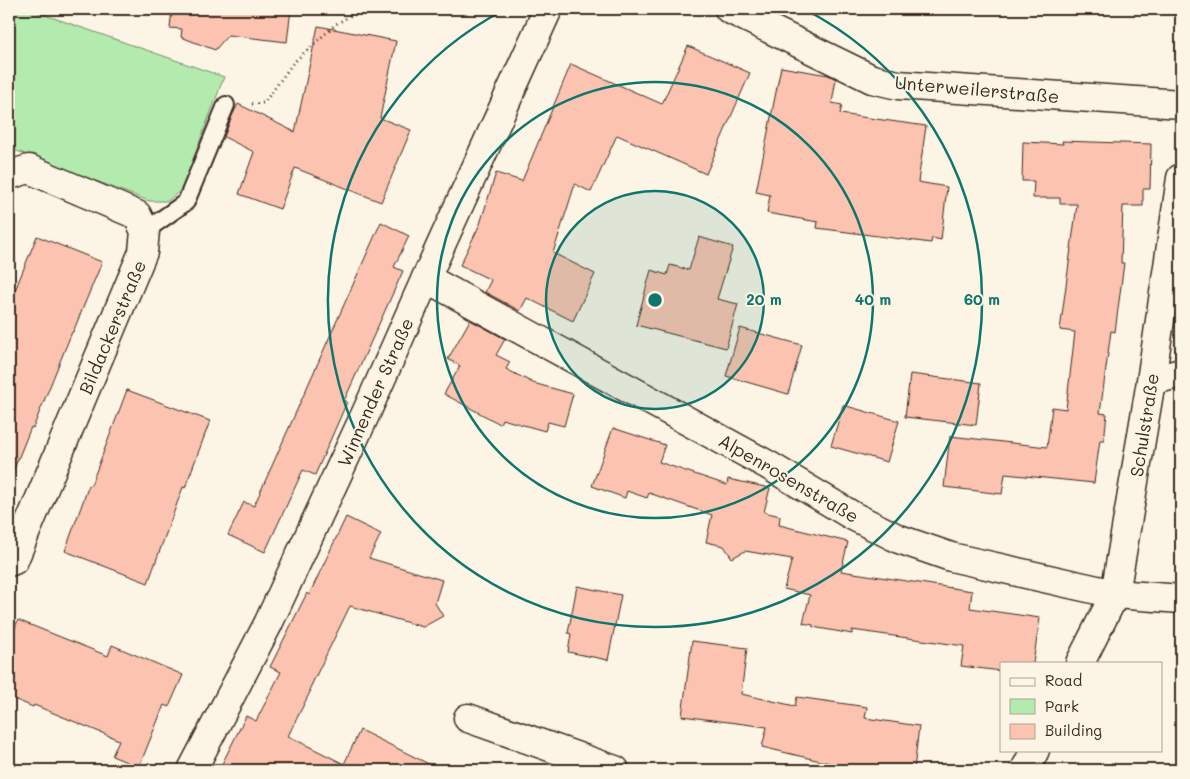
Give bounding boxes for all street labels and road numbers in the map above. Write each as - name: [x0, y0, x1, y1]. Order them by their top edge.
- street label: Unterweilerstraße: [894, 70, 1060, 108]
- street label: Bildackerstraße: [73, 256, 151, 398]
- street label: Winnender Straße: [331, 314, 419, 470]
- street label: Schulstraße: [1124, 371, 1164, 479]
- street label: Alpenrosenstraße: [714, 428, 864, 528]

